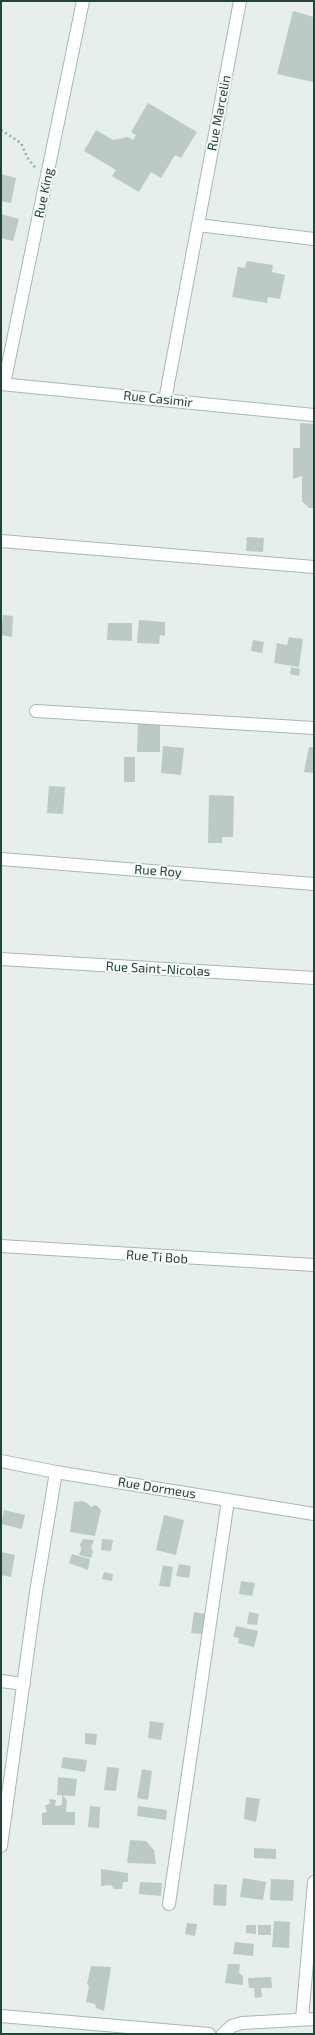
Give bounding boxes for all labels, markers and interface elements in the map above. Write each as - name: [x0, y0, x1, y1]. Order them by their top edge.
- street label: Rue Marcelin: [204, 74, 234, 152]
- street label: Rue King: [31, 166, 57, 220]
- street label: Rue Casimir: [123, 388, 193, 410]
- street label: Rue Roy: [134, 862, 182, 880]
- street label: Rue Saint-Nicolas: [105, 958, 211, 980]
- street label: Rue Ti Bob: [126, 1247, 188, 1267]
- street label: Rue Dormeus: [117, 1474, 197, 1502]

